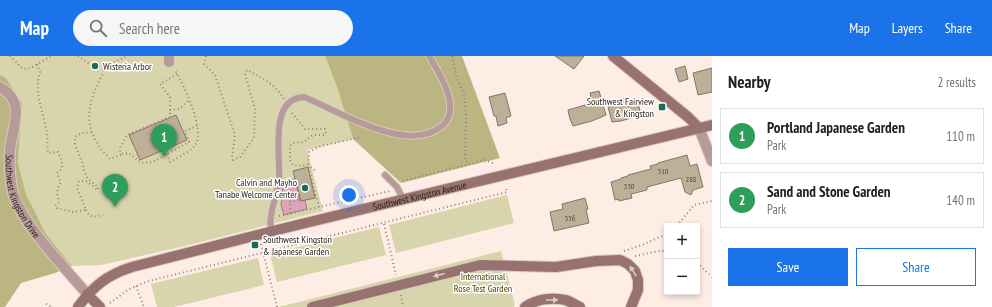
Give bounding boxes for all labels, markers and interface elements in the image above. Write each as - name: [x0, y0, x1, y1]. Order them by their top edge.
- search box: [73, 10, 353, 46]
- text: Map: [20, 16, 49, 40]
- icon: search: [87, 17, 109, 39]
- text: Search here: [119, 19, 180, 38]
- text: Map: [849, 19, 870, 37]
- text: Layers: [892, 19, 923, 37]
- text: Share: [945, 19, 972, 37]
- place label: Wisteria Arbor: [103, 60, 152, 73]
- marker: Wisteria Arbor: [90, 61, 100, 71]
- text: Nearby: [728, 71, 771, 93]
- text: 2 results: [937, 74, 976, 91]
- place label: Southwest Fairview & Kingston: [587, 95, 654, 120]
- marker: Southwest Fairview & Kingston: [657, 102, 667, 112]
- text: Portland Japanese Garden: [767, 118, 905, 137]
- pin: 1: [151, 124, 177, 157]
- text: 1: [739, 128, 745, 145]
- text: 110 m: [946, 128, 975, 145]
- text: Park: [767, 137, 786, 154]
- street label: Southwest Kingston Drive: [3, 154, 43, 241]
- house number: 310: [658, 166, 669, 176]
- pin: 2: [102, 174, 128, 207]
- house number: 288: [686, 174, 697, 184]
- place label: Calvin and Mayho Tanabe Welcome Center: [215, 176, 297, 201]
- street label: Southwest Kingston Avenue: [371, 178, 468, 213]
- house number: 330: [624, 181, 635, 191]
- text: Sand and Stone Garden: [767, 182, 891, 201]
- marker: Calvin and Mayho Tanabe Welcome Center: [300, 183, 310, 193]
- your location: [339, 185, 359, 205]
- text: 2: [739, 192, 745, 209]
- text: 140 m: [946, 192, 975, 209]
- text: Park: [767, 201, 786, 218]
- house number: 356: [565, 213, 576, 223]
- map controls: [664, 223, 700, 295]
- button: +: [664, 223, 700, 259]
- place label: Southwest Kingston & Japanese Garden: [263, 233, 332, 258]
- marker: Southwest Kingston & Japanese Garden: [250, 240, 260, 250]
- button: Save: [728, 248, 848, 286]
- button: Share: [856, 248, 976, 286]
- button: −: [664, 259, 700, 295]
- one-way arrow: [629, 266, 637, 276]
- park label: International Rose Test Garden: [454, 270, 512, 295]
- one-way arrow: [433, 272, 445, 278]
- one-way arrow: [546, 297, 559, 303]

